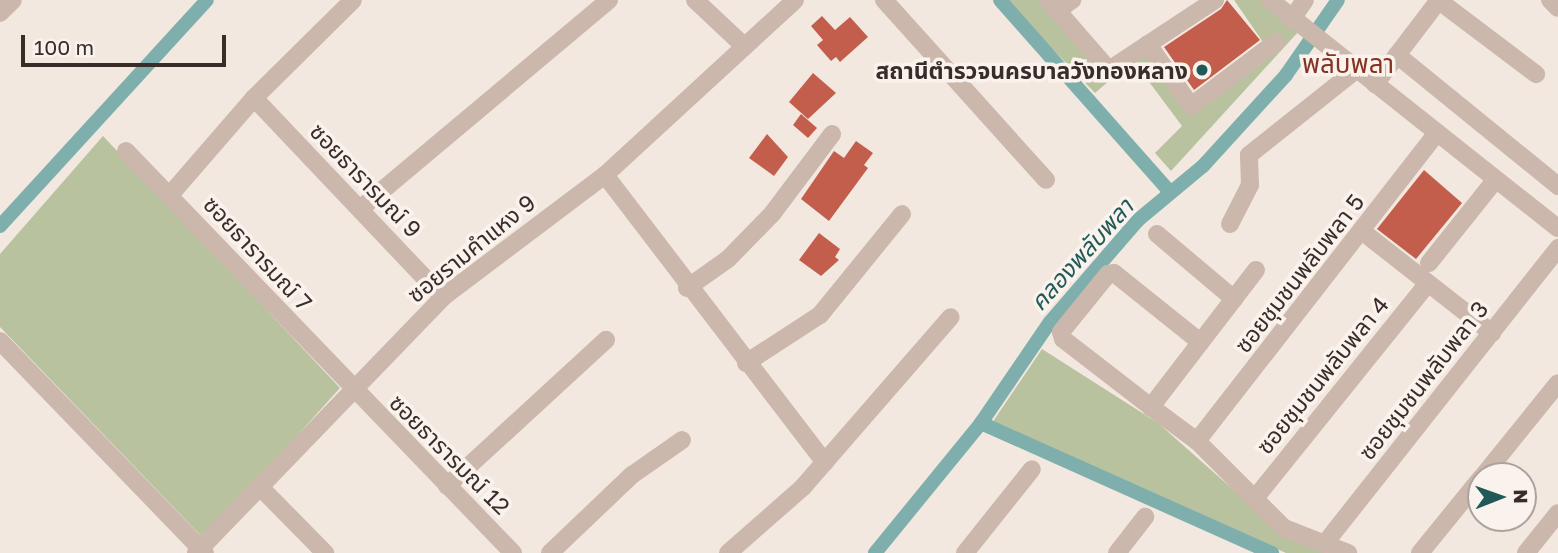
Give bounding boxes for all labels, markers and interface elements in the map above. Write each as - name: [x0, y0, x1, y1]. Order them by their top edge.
- scale bar: [24, 21, 229, 65]
- text: 100 m: [34, 34, 94, 60]
- district label: พลับพลา: [1302, 48, 1394, 80]
- place label: สถานีตำรวจนครบาลวังทองหลาง: [876, 56, 1188, 84]
- marker: สถานีตำรวจนครบาลวังทองหลาง: [1194, 62, 1210, 78]
- street label: ซอยธารารมณ์ 9: [305, 117, 427, 243]
- street label: ซอยรามคำแหง 9: [402, 188, 540, 308]
- street label: ซอยชุมชนพลับพลา 5: [1228, 188, 1370, 358]
- street label: ซอยธารารมณ์ 7: [198, 190, 318, 316]
- water label: คลองพลับพลา: [1023, 192, 1139, 316]
- street label: ซอยชุมชนพลับพลา 4: [1250, 291, 1394, 459]
- street label: ซอยชุมชนพลับพลา 3: [1352, 295, 1494, 465]
- street label: ซอยธารารมณ์ 12: [384, 388, 516, 520]
- north arrow: [1467, 462, 1537, 532]
- text: N: [1510, 489, 1533, 504]

